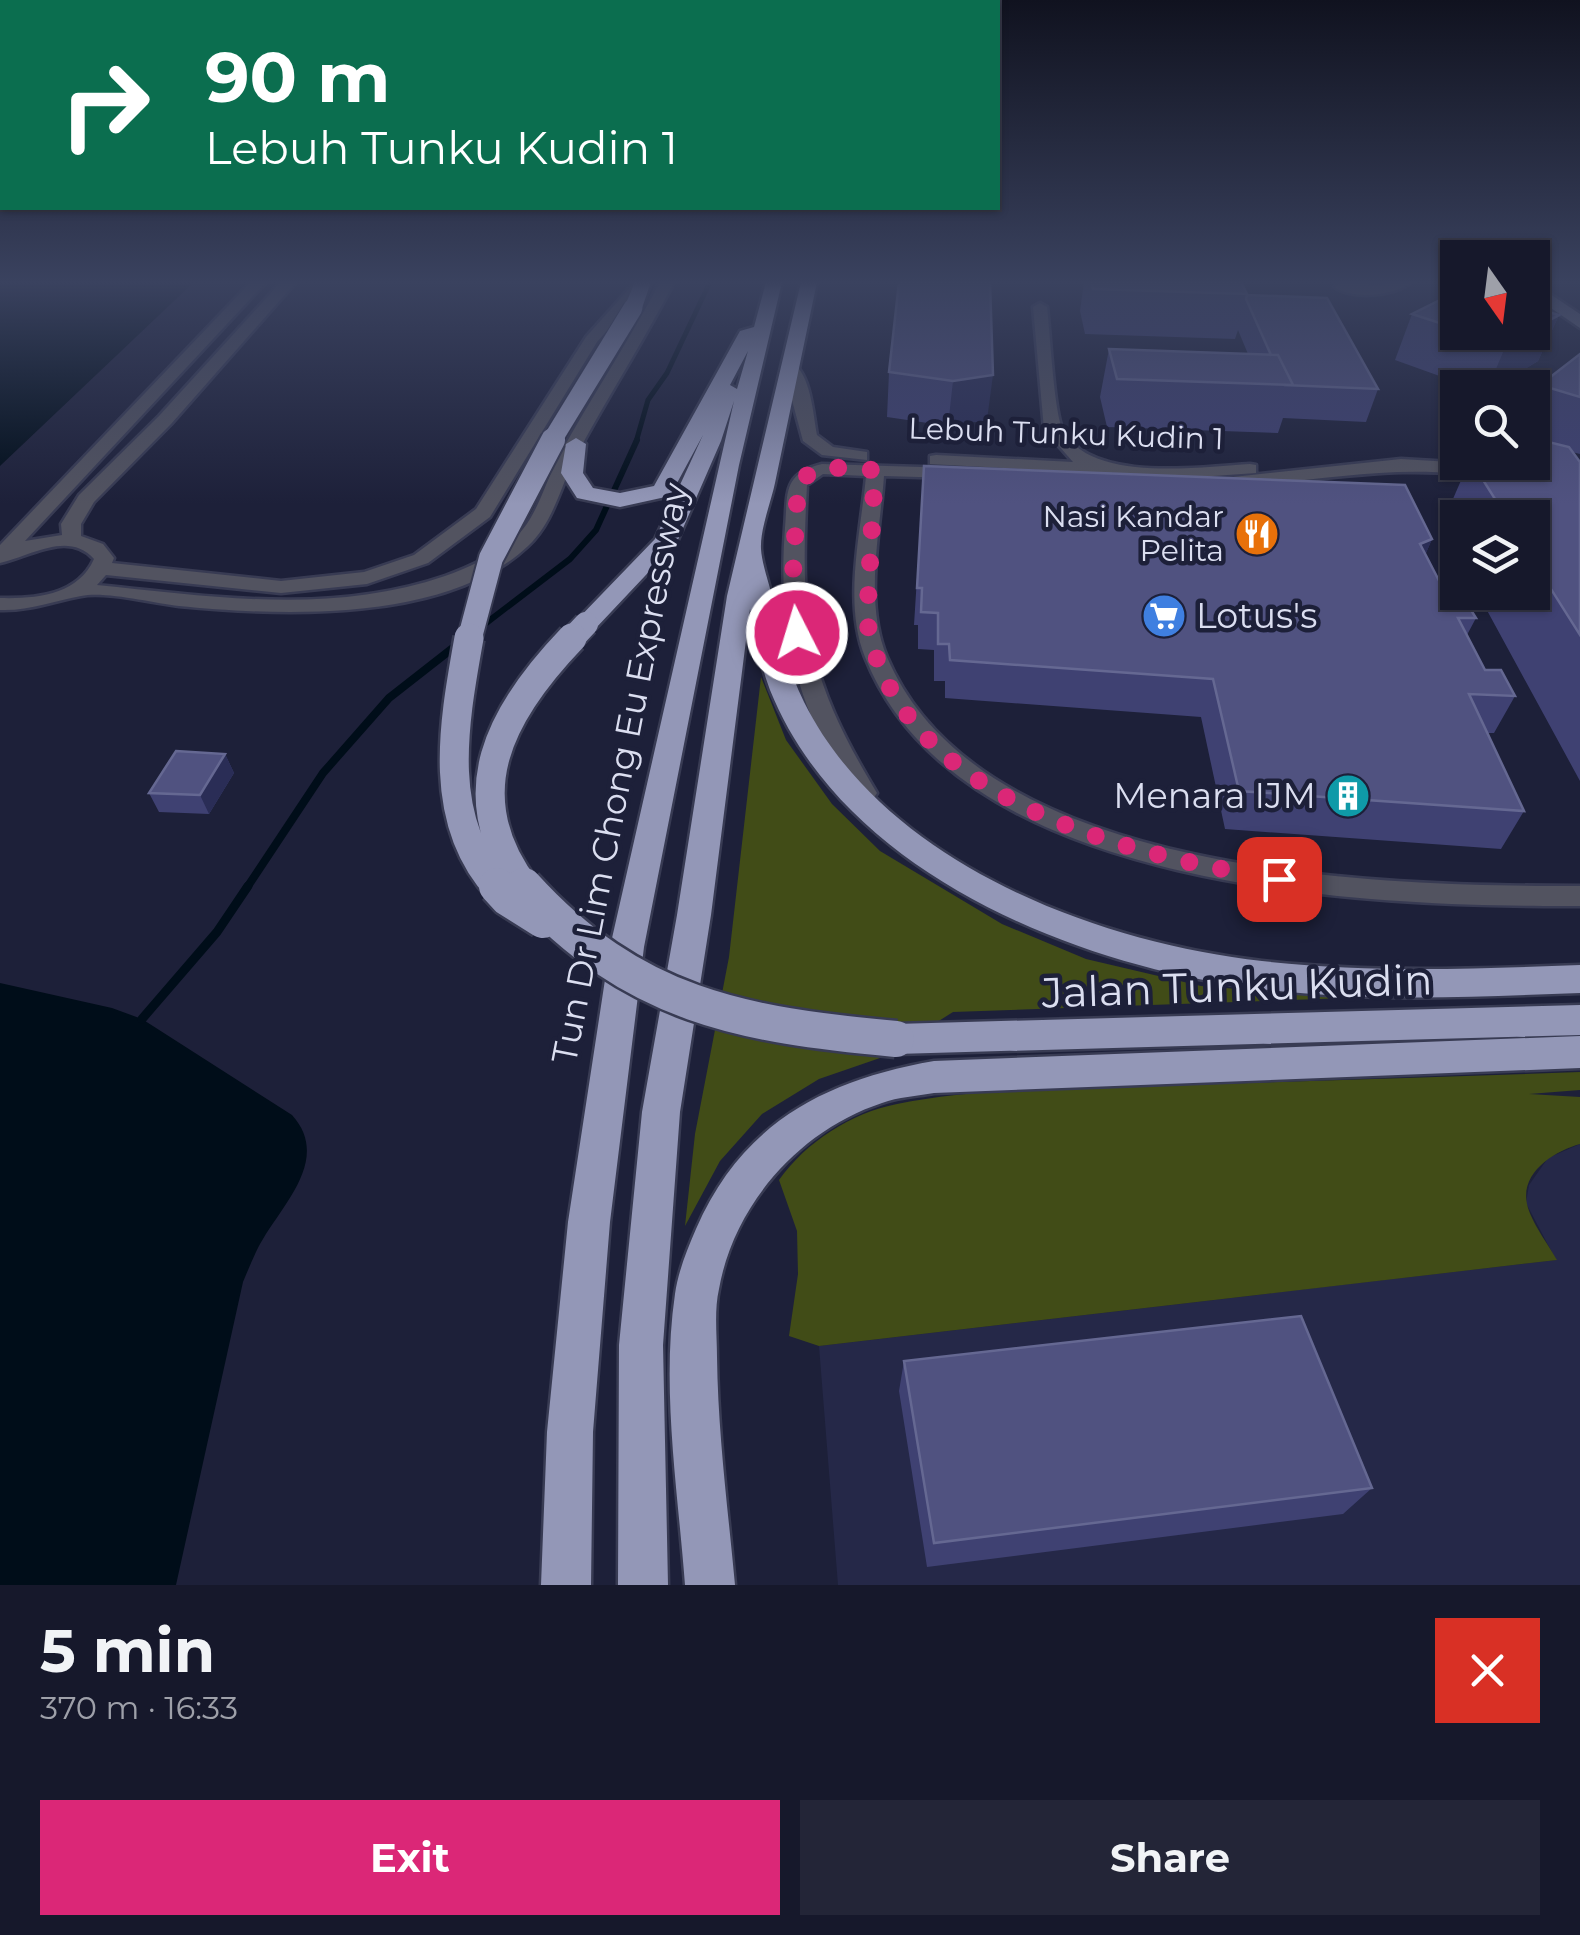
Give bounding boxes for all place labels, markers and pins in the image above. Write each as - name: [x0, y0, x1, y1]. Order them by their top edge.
- place label: Nasi Kandar Pelita: [1042, 498, 1224, 569]
- restaurant icon: Nasi Kandar Pelita: [1234, 511, 1280, 557]
- supermarket icon: Lotus's: [1141, 593, 1187, 639]
- place label: Lotus's: [1196, 594, 1317, 637]
- building icon: Menara IJM: [1325, 773, 1371, 819]
- place label: Menara IJM: [1113, 774, 1316, 817]
- pin: [1237, 837, 1322, 922]

